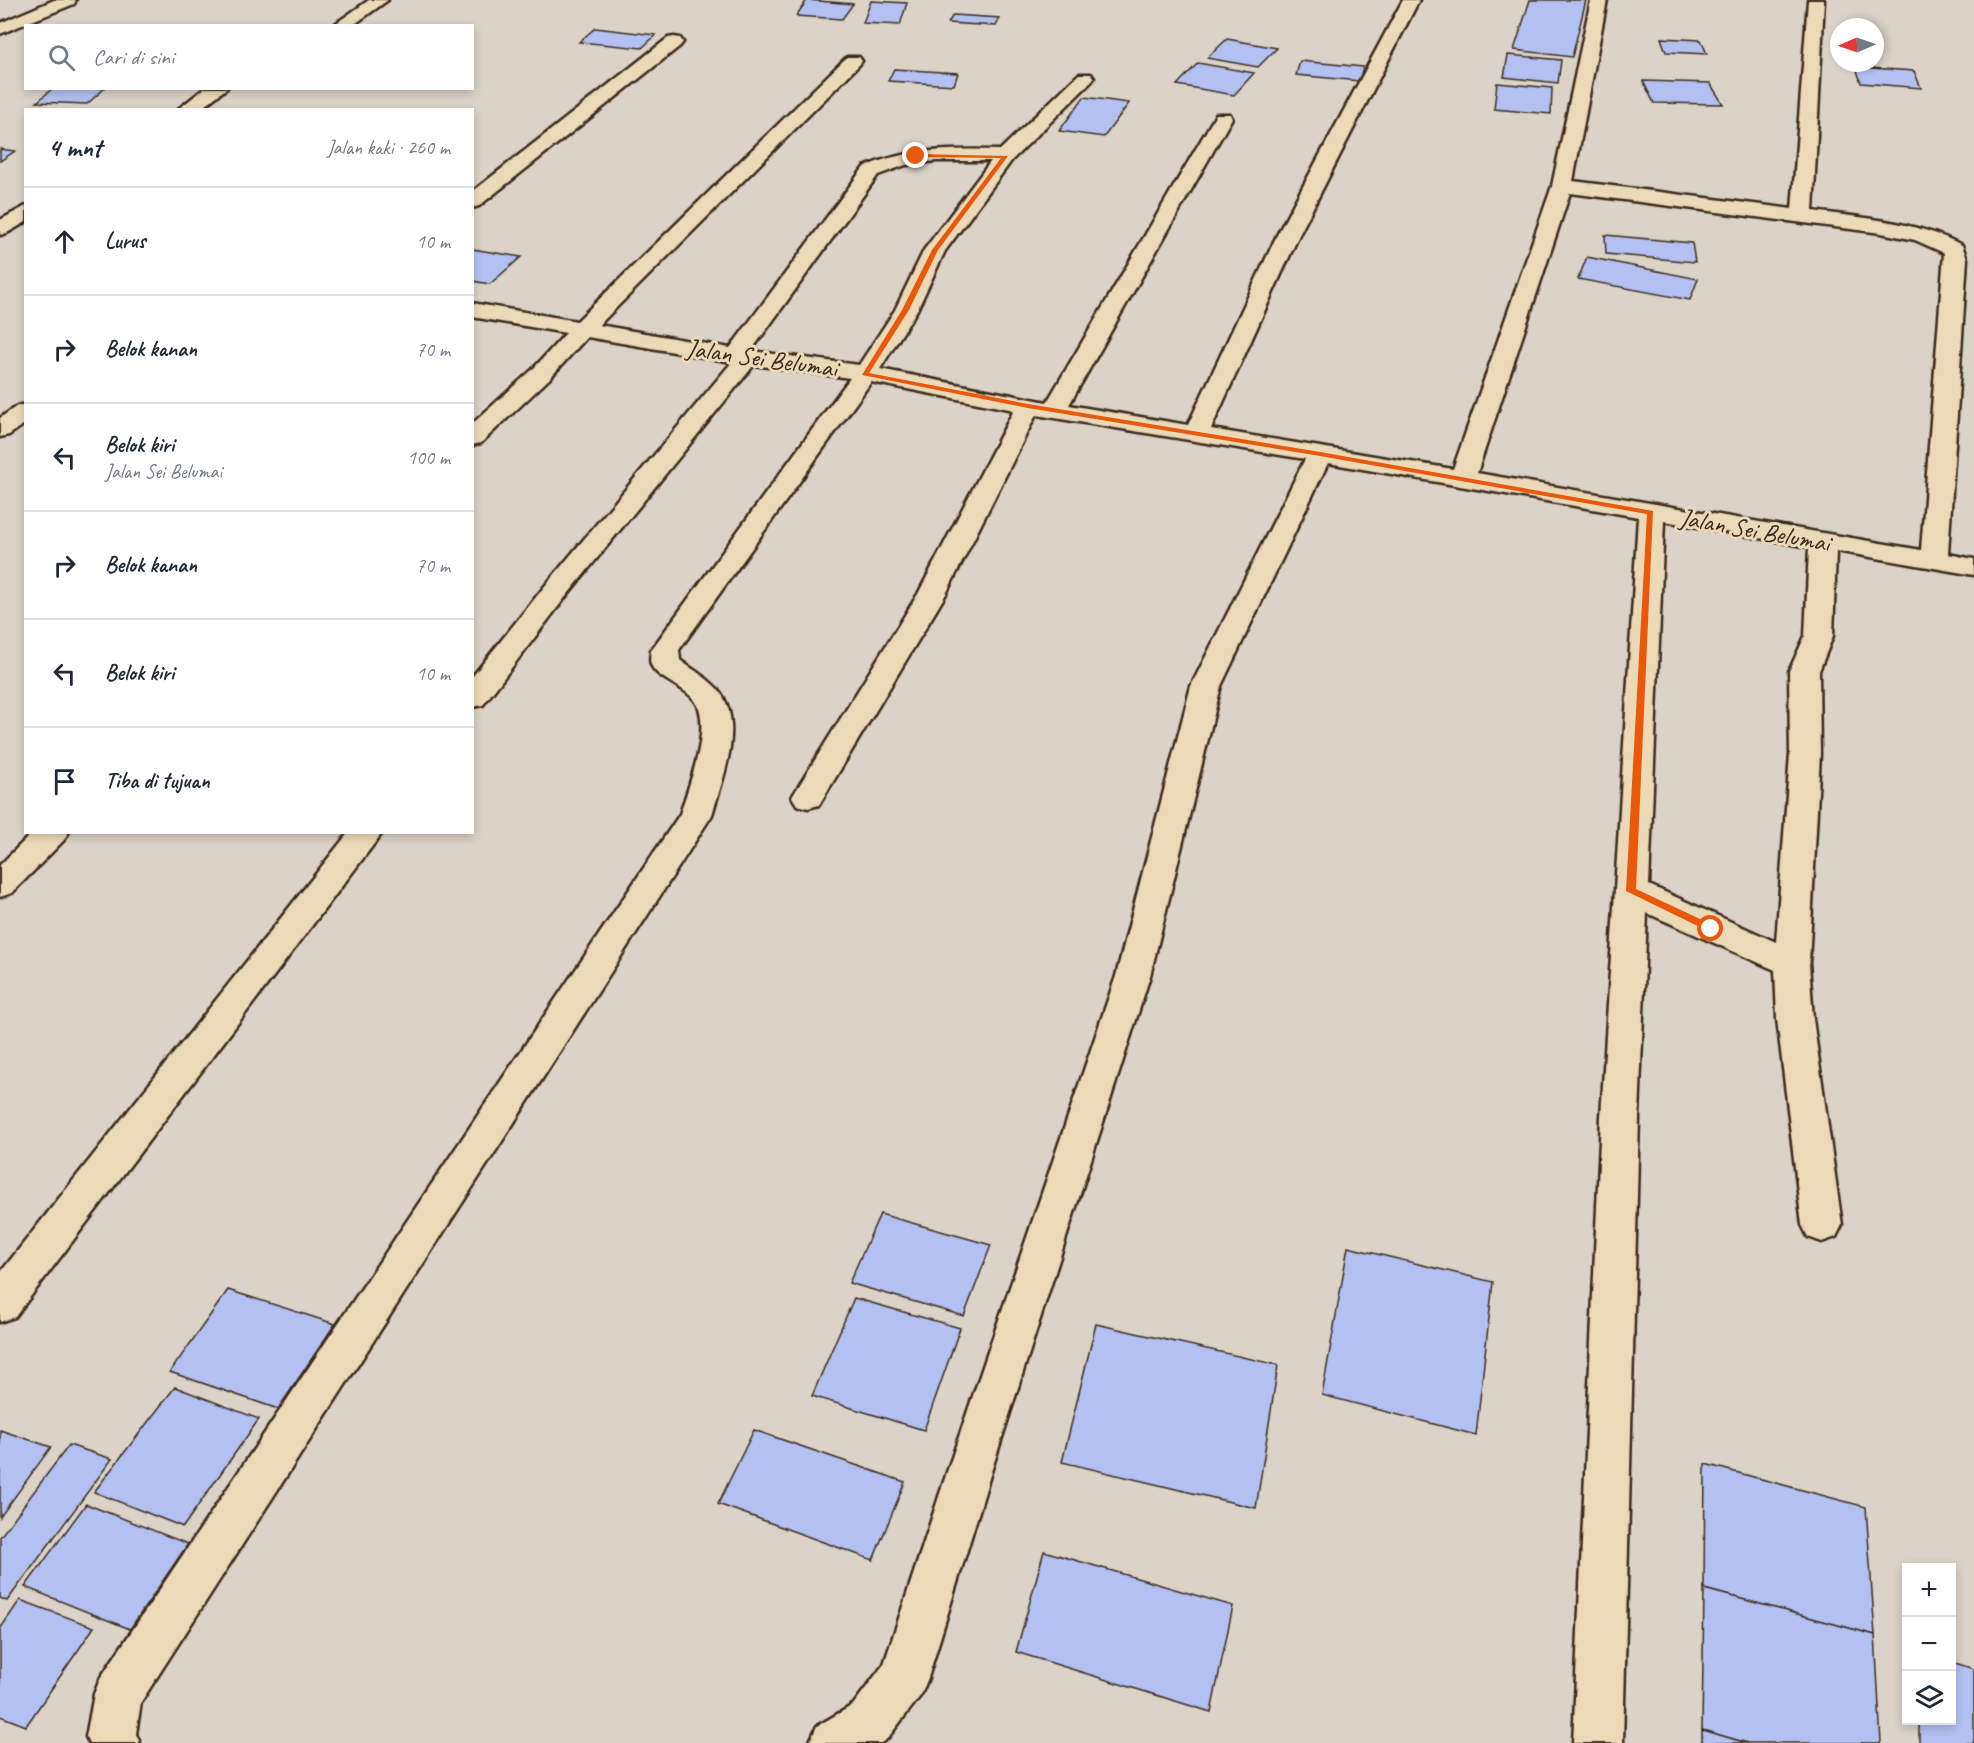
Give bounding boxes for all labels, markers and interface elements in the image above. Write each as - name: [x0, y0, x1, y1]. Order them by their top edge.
- north arrow: [1830, 18, 1884, 72]
- search box: [24, 24, 474, 90]
- icon: search: [45, 41, 78, 74]
- text: Cari di sini: [93, 43, 174, 71]
- text: 4 mnt: [48, 131, 101, 164]
- text: Jalan kaki · 260 m: [327, 135, 450, 160]
- route end: [902, 142, 928, 168]
- icon: ahead: [48, 225, 81, 258]
- text: Lurus: [105, 227, 145, 255]
- text: 10 m: [416, 229, 450, 254]
- street label: Jalan Sei Belumai: [682, 331, 843, 385]
- icon: right: [48, 333, 81, 366]
- text: Belok kanan: [105, 335, 197, 363]
- text: 70 m: [416, 337, 450, 362]
- text: Belok kiri: [105, 431, 174, 459]
- icon: left: [48, 441, 81, 474]
- text: 100 m: [407, 445, 450, 470]
- text: Jalan Sei Belumai: [105, 459, 222, 484]
- street label: Jalan Sei Belumai: [1675, 500, 1836, 560]
- icon: right: [48, 549, 81, 582]
- text: Belok kanan: [105, 551, 197, 579]
- text: 70 m: [416, 553, 450, 578]
- icon: left: [48, 657, 81, 690]
- text: Belok kiri: [105, 659, 174, 687]
- text: 10 m: [416, 661, 450, 686]
- icon: arrive: [48, 765, 81, 798]
- text: Tiba di tujuan: [105, 767, 210, 795]
- route start: [1697, 915, 1723, 941]
- map controls: [1902, 1563, 1956, 1725]
- button: +: [1902, 1563, 1956, 1617]
- button: −: [1902, 1617, 1956, 1671]
- button: layers: [1902, 1671, 1956, 1725]

